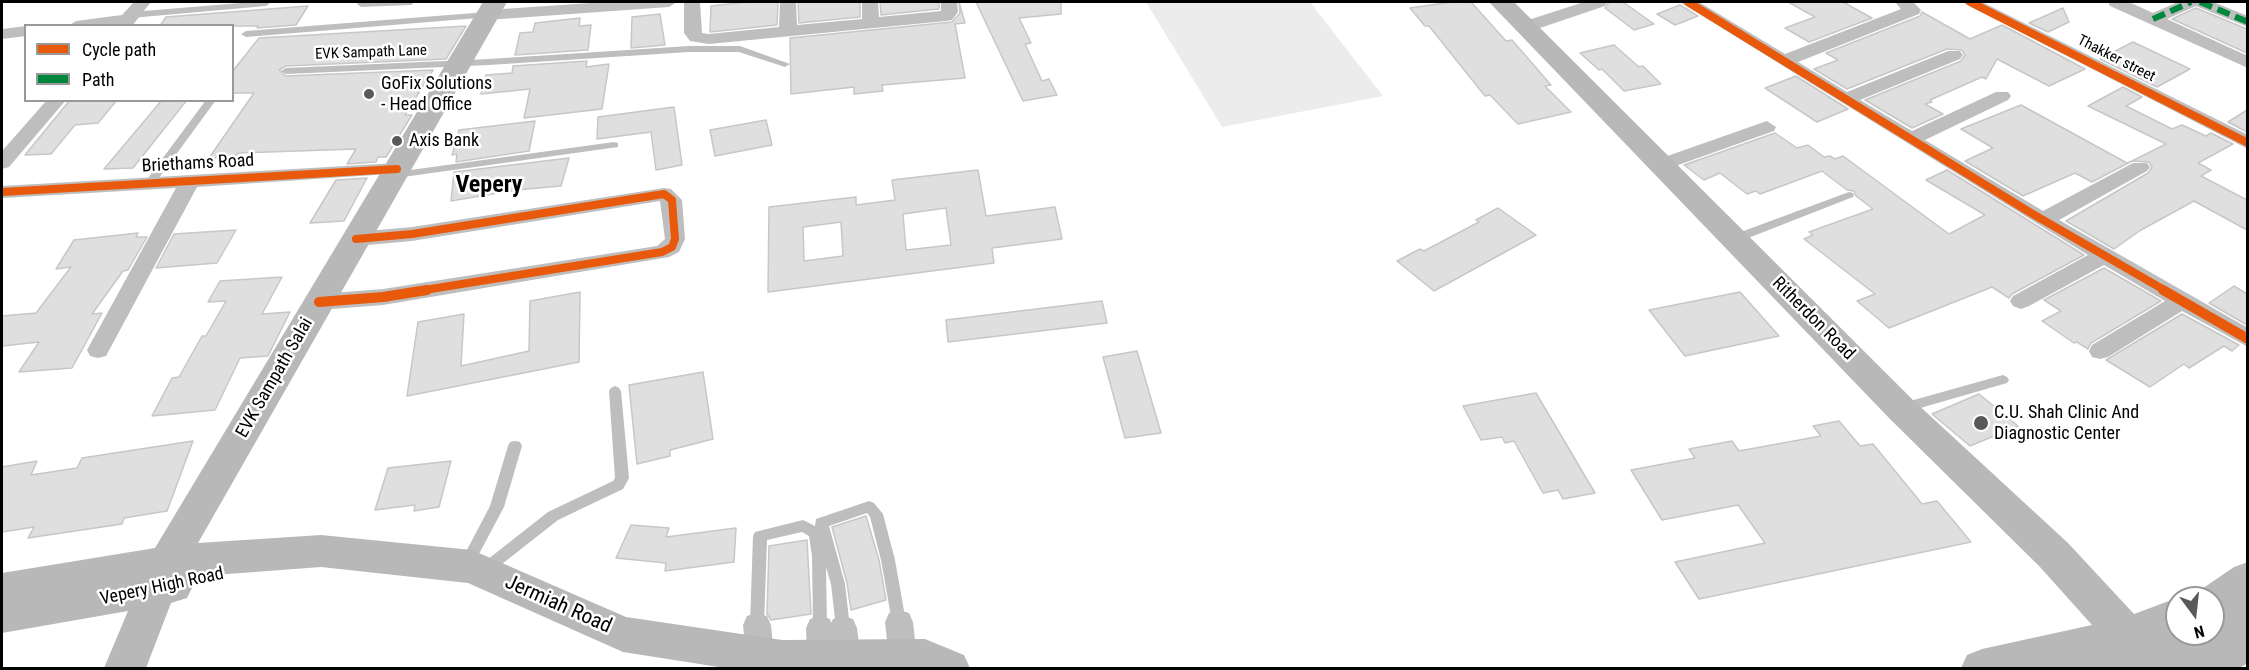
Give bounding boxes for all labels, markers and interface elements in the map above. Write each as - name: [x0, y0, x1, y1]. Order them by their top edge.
- legend: [24, 24, 234, 102]
- street label: Thakker street: [2074, 32, 2158, 86]
- text: Cycle path: [82, 39, 156, 60]
- street label: EVK Sampath Lane: [315, 42, 427, 64]
- text: Path: [82, 69, 115, 90]
- place label: GoFix Solutions - Head Office: [381, 73, 492, 116]
- marker: GoFix Solutions - Head Office: [362, 87, 376, 101]
- place label: Axis Bank: [409, 130, 479, 152]
- marker: Axis Bank: [390, 134, 404, 148]
- street label: Briethams Road: [141, 150, 255, 178]
- district label: Vepery: [455, 172, 523, 200]
- street label: Ritherdon Road: [1767, 273, 1859, 365]
- street label: EVK Sampath Salai: [232, 314, 318, 442]
- place label: C.U. Shah Clinic And Diagnostic Center: [1994, 402, 2139, 444]
- marker: C.U. Shah Clinic And Diagnostic Center: [1972, 414, 1990, 432]
- street label: Vepery High Road: [98, 563, 226, 611]
- street label: Jermiah Road: [501, 570, 615, 640]
- north arrow: [2165, 586, 2225, 646]
- text: N: [2192, 621, 2206, 642]

